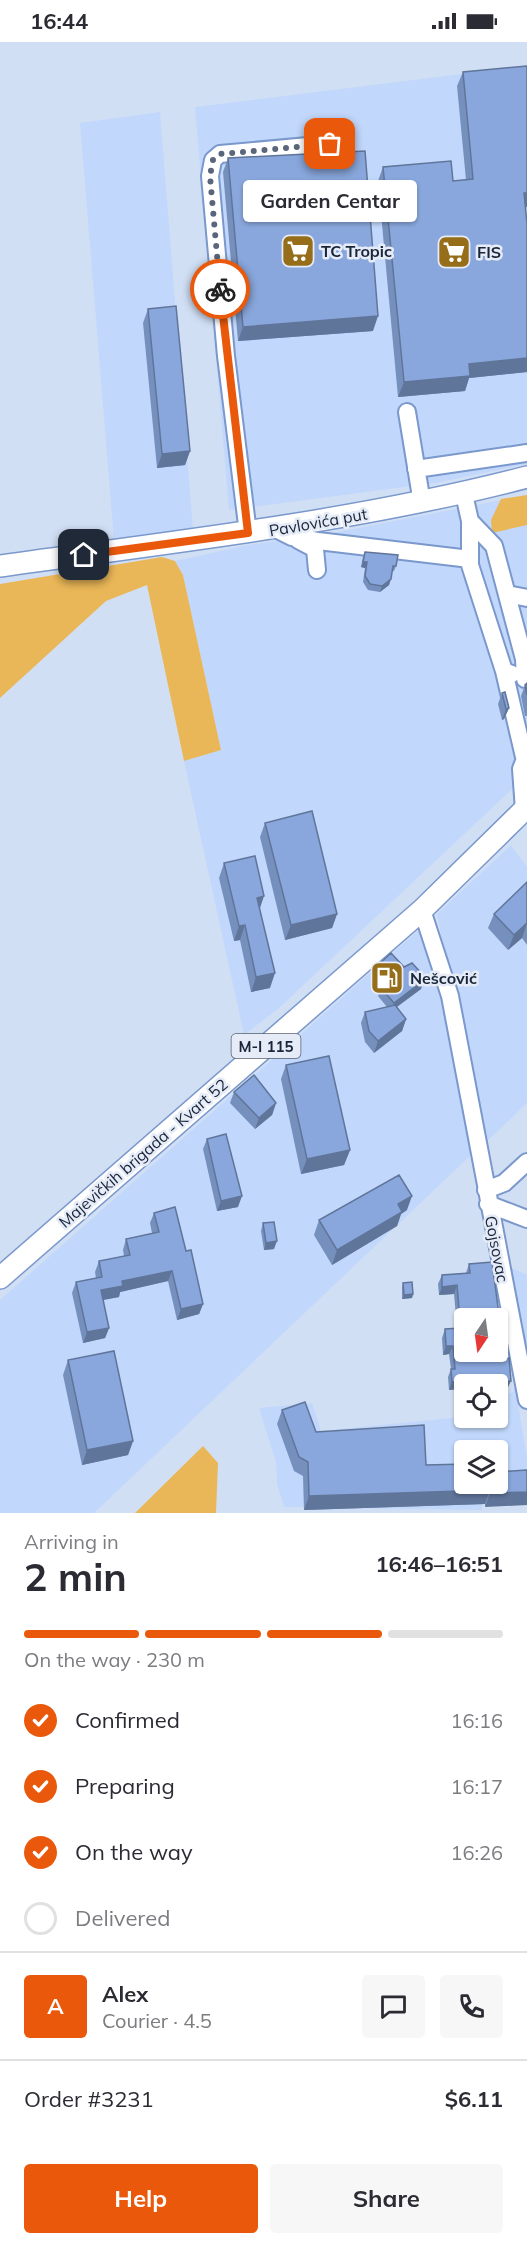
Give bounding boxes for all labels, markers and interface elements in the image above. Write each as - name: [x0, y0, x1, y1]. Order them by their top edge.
- text: 16:44: [30, 7, 88, 35]
- pin: [304, 118, 355, 169]
- icon: bag: [313, 127, 346, 160]
- callout: Garden Centar: [243, 180, 417, 222]
- text: Garden Centar: [260, 188, 400, 213]
- supermarket icon: TC Tropic: [280, 233, 316, 269]
- supermarket icon: FIS: [436, 234, 472, 270]
- place label: TC Tropic: [321, 241, 392, 261]
- place label: FIS: [477, 242, 501, 262]
- courier: [190, 259, 250, 319]
- icon: bike: [204, 273, 237, 306]
- street label: Pavlovića put: [267, 503, 369, 540]
- pin: [58, 529, 109, 580]
- icon: home: [67, 538, 100, 571]
- fuel station icon: Nešcović: [369, 960, 405, 996]
- place label: Nešcović: [410, 968, 477, 988]
- road number: M-I 115: [232, 1034, 300, 1058]
- street label: Majevičkih brigada - Kvart 52: [54, 1074, 232, 1232]
- street label: Gojsovac: [481, 1214, 513, 1284]
- north arrow: [454, 1308, 508, 1362]
- map controls: [454, 1308, 508, 1494]
- button: locate: [454, 1374, 508, 1428]
- button: layers: [454, 1440, 508, 1494]
- text: Arriving in: [24, 1529, 119, 1554]
- text: 16:46–16:51: [375, 1550, 503, 1578]
- text: 2 min: [24, 1552, 127, 1601]
- text: On the way · 230 m: [24, 1647, 205, 1672]
- icon: check: [24, 1704, 57, 1737]
- text: Confirmed: [75, 1706, 180, 1734]
- text: 16:16: [450, 1708, 503, 1733]
- icon: check: [24, 1770, 57, 1803]
- text: Preparing: [75, 1772, 175, 1800]
- text: 16:17: [450, 1774, 503, 1799]
- icon: check: [24, 1836, 57, 1869]
- text: On the way: [75, 1838, 193, 1866]
- text: 16:26: [450, 1840, 503, 1865]
- text: Delivered: [75, 1904, 170, 1932]
- button: chat: [362, 1975, 425, 2038]
- button: phone: [440, 1975, 503, 2038]
- text: Alex: [102, 1980, 148, 2008]
- text: A: [47, 1992, 64, 2020]
- text: Courier · 4.5: [102, 2008, 212, 2033]
- text: Order #3231: [24, 2085, 154, 2113]
- text: $6.11: [445, 2085, 503, 2113]
- button: Help: [24, 2164, 258, 2233]
- button: Share: [270, 2164, 503, 2233]

